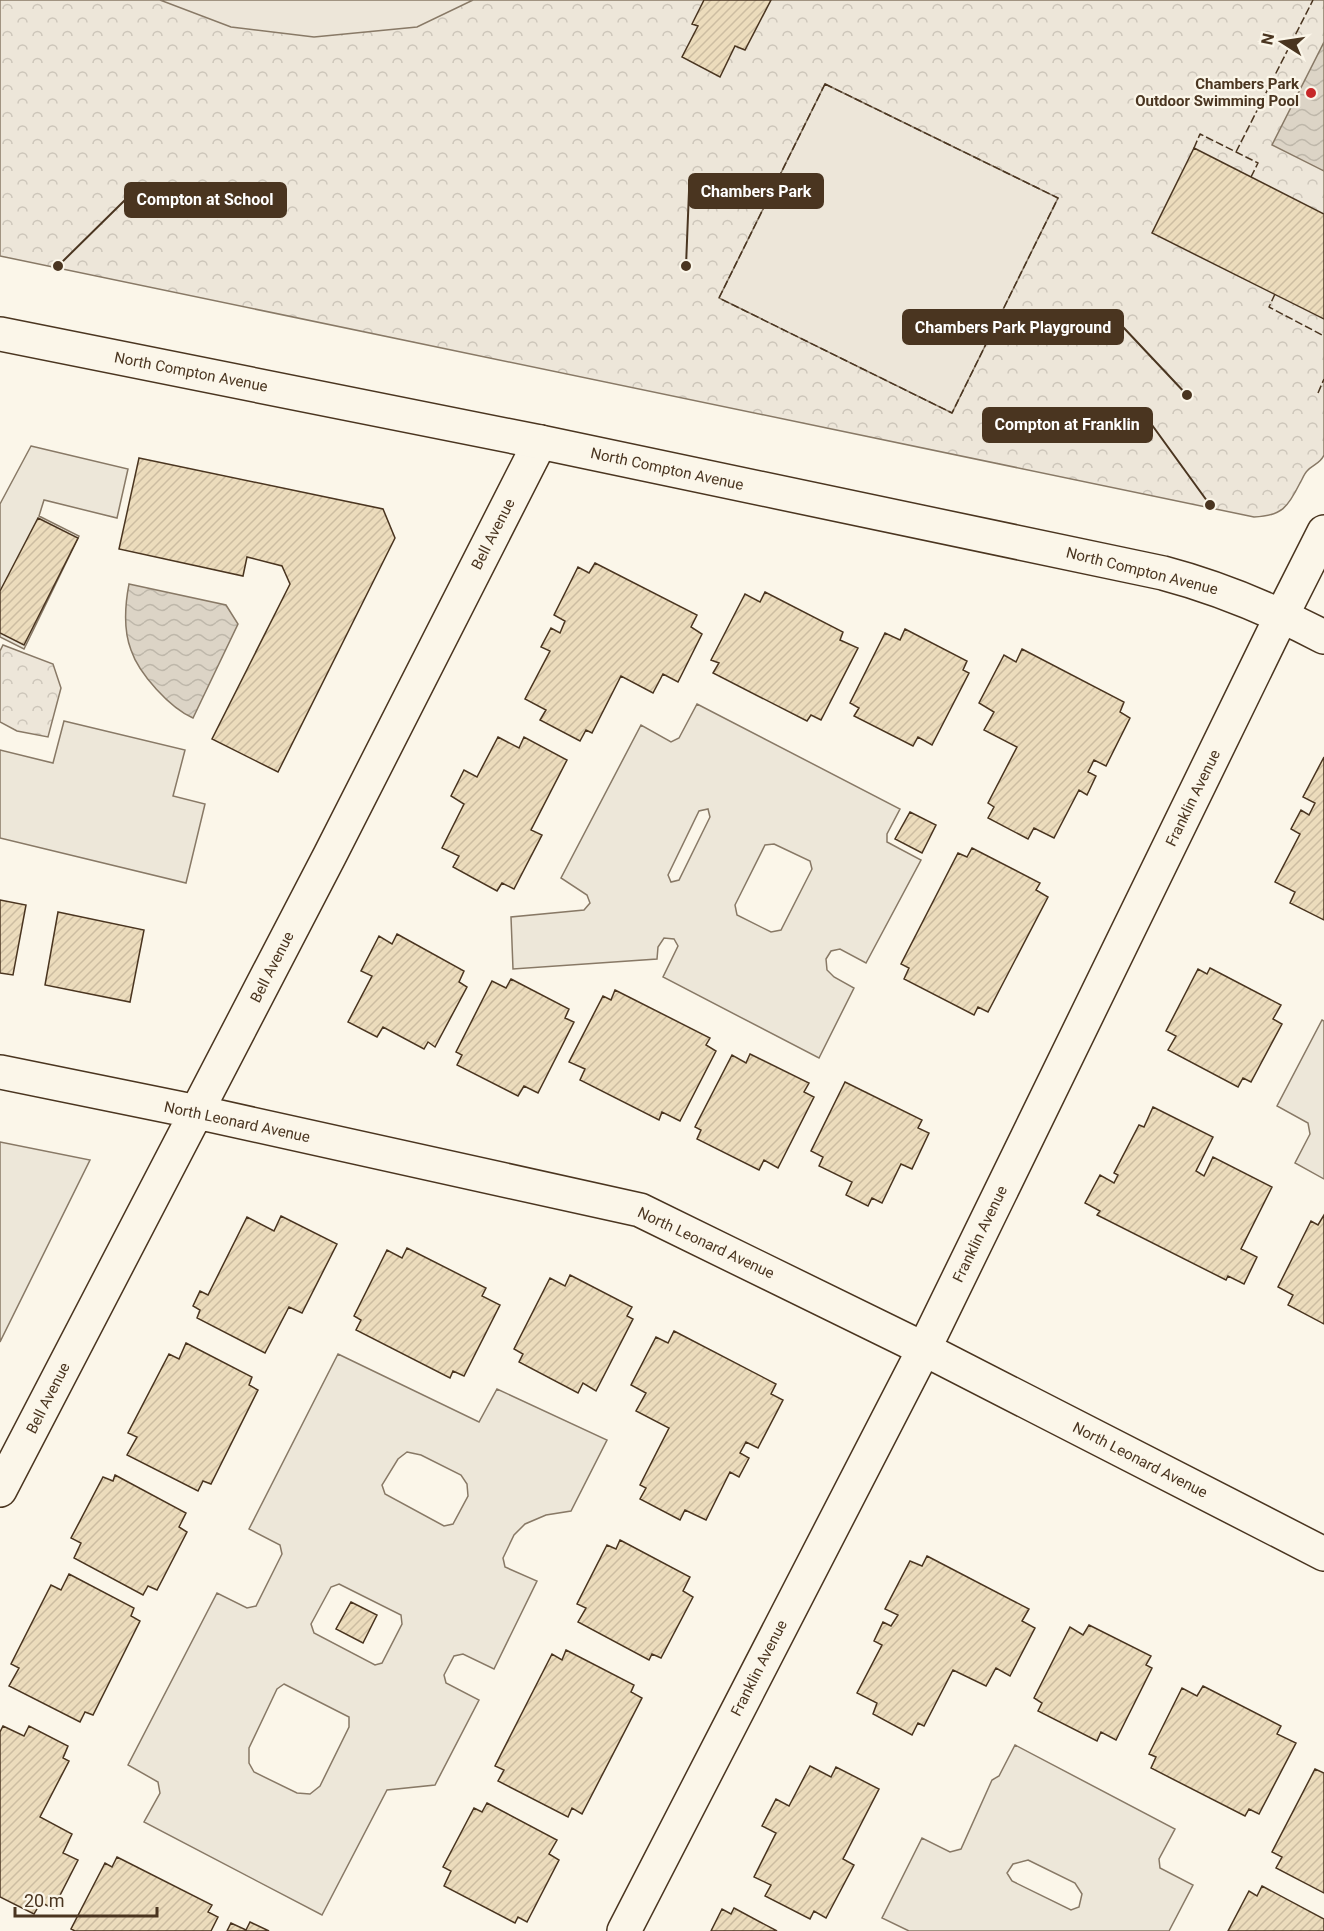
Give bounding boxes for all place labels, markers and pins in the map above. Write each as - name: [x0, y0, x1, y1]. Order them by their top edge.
- place label: Chambers Park Outdoor Swimming Pool: [1135, 75, 1300, 110]
- marker: Chambers Park Outdoor Swimming Pool: [1304, 86, 1318, 100]
- callout: Chambers Park: [689, 174, 823, 208]
- callout: Compton at School: [125, 183, 286, 217]
- callout: Chambers Park Playground: [903, 310, 1123, 344]
- callout: Compton at Franklin: [983, 408, 1152, 442]

